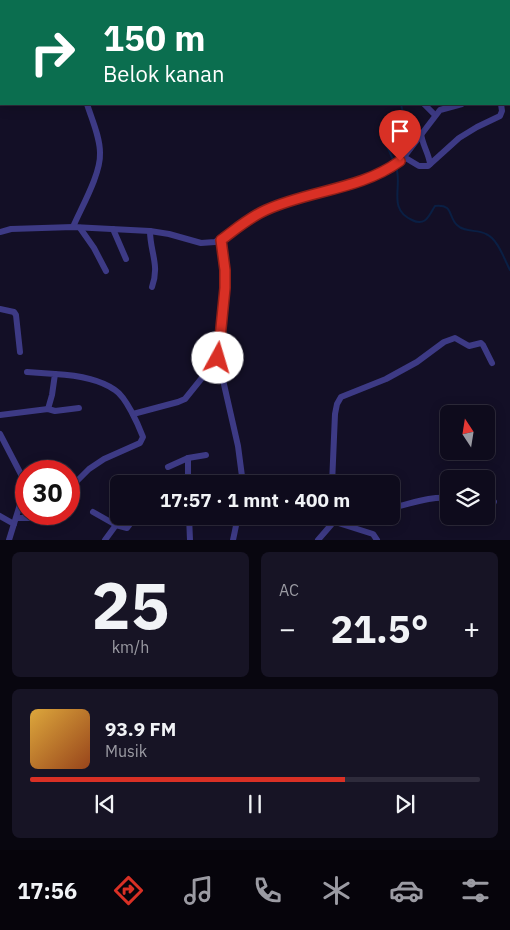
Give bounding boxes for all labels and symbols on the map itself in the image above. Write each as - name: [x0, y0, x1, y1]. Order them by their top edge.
- pin: [379, 110, 421, 161]
- position arrow: [191, 331, 243, 383]
- north arrow: [440, 405, 495, 460]
- speed limit sign: 30: [15, 460, 80, 525]

